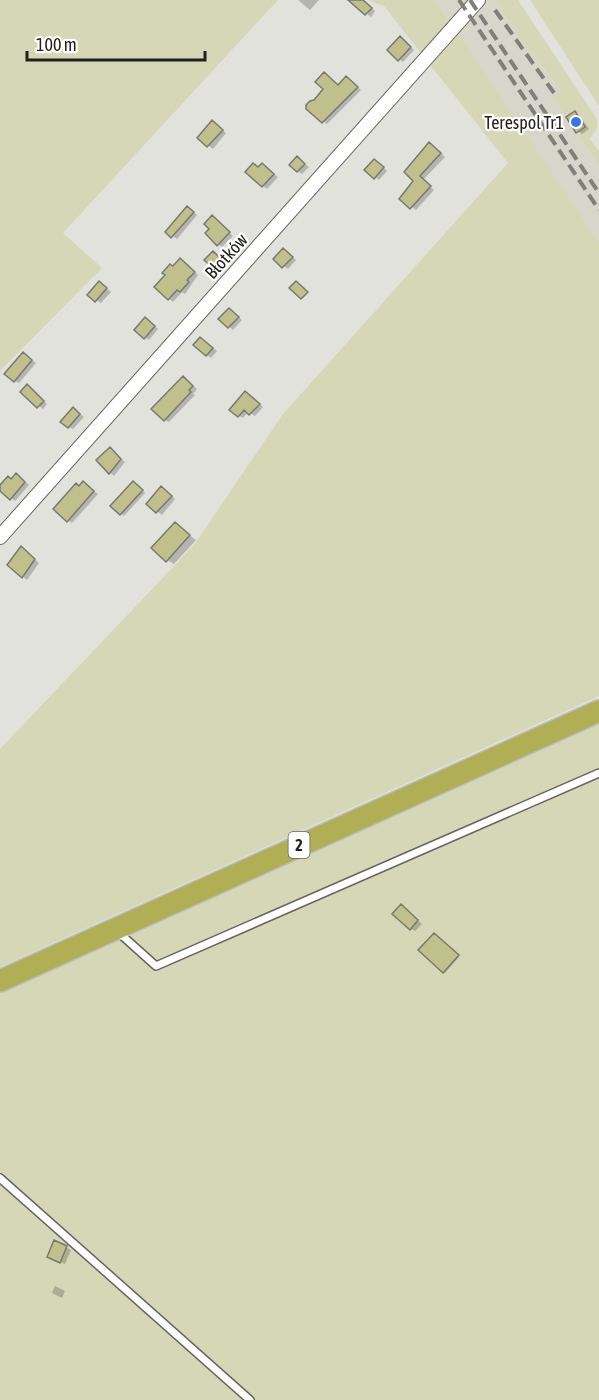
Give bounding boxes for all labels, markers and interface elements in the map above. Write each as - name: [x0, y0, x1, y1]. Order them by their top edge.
- scale bar: [27, 24, 206, 62]
- text: 100 m: [36, 34, 77, 55]
- place label: Terespol Tr1: [484, 112, 564, 133]
- marker: Terespol Tr1: [569, 115, 583, 129]
- street label: Błotków: [200, 229, 252, 283]
- road number: 2: [288, 832, 310, 858]

